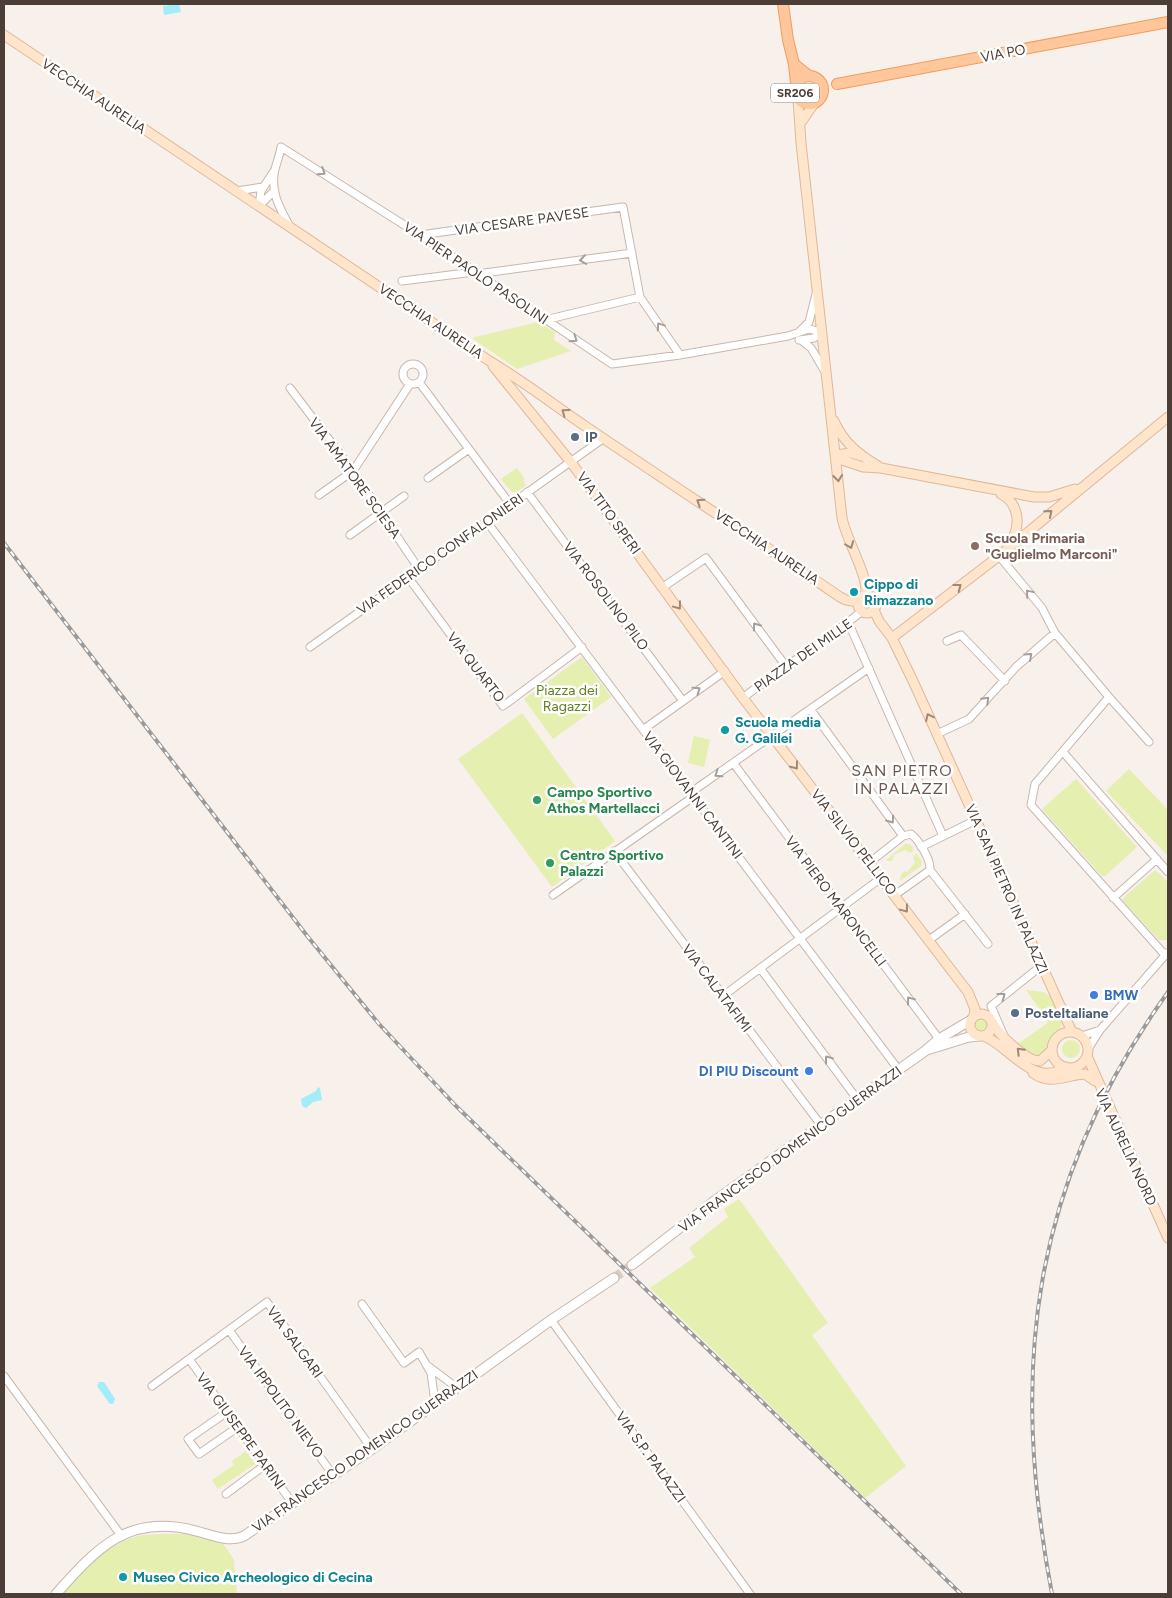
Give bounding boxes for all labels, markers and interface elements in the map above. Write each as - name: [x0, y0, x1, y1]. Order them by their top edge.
- street label: VIA PO: [979, 41, 1027, 66]
- street label: VECCHIA AURELIA: [38, 55, 150, 138]
- road number: SR206: [771, 84, 819, 102]
- one-way arrow: [317, 166, 326, 175]
- street label: VIA CESARE PAVESE: [454, 204, 590, 239]
- street label: VIA PIER PAOLO PASOLINI: [400, 219, 551, 328]
- one-way arrow: [579, 254, 587, 265]
- street label: VECCHIA AURELIA: [375, 280, 487, 363]
- one-way arrow: [657, 322, 666, 332]
- one-way arrow: [569, 333, 578, 343]
- one-way arrow: [561, 409, 571, 418]
- street label: VIA AMATORE SCIESA: [305, 415, 404, 542]
- place label: IP: [585, 429, 598, 446]
- marker: IP: [569, 431, 581, 443]
- street label: VIA TITO SPERI: [573, 469, 644, 558]
- one-way arrow: [832, 474, 843, 482]
- street label: VIA FEDERICO CONFALONIERI: [354, 490, 527, 619]
- one-way arrow: [697, 498, 706, 508]
- street label: VECCHIA AURELIA: [711, 506, 823, 589]
- one-way arrow: [1043, 511, 1052, 519]
- place label: Scuola Primaria "Guglielmo Marconi": [985, 530, 1117, 563]
- street label: VIA ROSOLINO PILO: [559, 539, 652, 654]
- one-way arrow: [843, 540, 854, 549]
- marker: Scuola Primaria "Guglielmo Marconi": [969, 540, 981, 552]
- place label: Cippo di Rimazzano: [864, 576, 933, 609]
- one-way arrow: [952, 584, 962, 593]
- marker: Cippo di Rimazzano: [848, 586, 860, 598]
- one-way arrow: [1027, 590, 1035, 599]
- one-way arrow: [672, 600, 680, 609]
- street label: PIAZZA DEI MILLE: [751, 615, 856, 696]
- one-way arrow: [753, 622, 762, 632]
- street label: VIA QUARTO: [443, 629, 508, 706]
- one-way arrow: [1023, 653, 1032, 662]
- park label: Piazza dei Ragazzi: [536, 682, 598, 715]
- one-way arrow: [691, 688, 700, 696]
- one-way arrow: [980, 697, 989, 706]
- one-way arrow: [925, 713, 935, 722]
- place label: Scuola media G. Galilei: [735, 714, 821, 747]
- marker: Scuola media G. Galilei: [719, 724, 731, 736]
- street label: VIA GIOVANNI CANTINI: [639, 728, 746, 862]
- one-way arrow: [790, 760, 798, 769]
- district label: SAN PIETRO IN PALAZZI: [851, 761, 953, 798]
- one-way arrow: [715, 768, 724, 777]
- place label: Campo Sportivo Athos Martellacci: [547, 784, 660, 817]
- street label: VIA SILVIO PELLICO: [807, 786, 900, 899]
- marker: Campo Sportivo Athos Martellacci: [531, 794, 543, 806]
- street label: VIA SAN PIETRO IN PALAZZI: [961, 802, 1052, 977]
- one-way arrow: [886, 814, 894, 823]
- street label: VIA PIERO MARONCELLI: [781, 833, 890, 970]
- place label: Centro Sportivo Palazzi: [560, 847, 664, 880]
- marker: Centro Sportivo Palazzi: [544, 857, 556, 869]
- one-way arrow: [899, 903, 908, 913]
- street label: VIA CALATAFIMI: [678, 941, 755, 1036]
- place label: BMW: [1104, 987, 1139, 1004]
- marker: BMW: [1088, 989, 1100, 1001]
- one-way arrow: [996, 993, 1006, 1002]
- one-way arrow: [907, 997, 915, 1006]
- place label: PosteItaliane: [1025, 1005, 1109, 1022]
- marker: PosteItaliane: [1009, 1007, 1021, 1019]
- one-way arrow: [1017, 1048, 1026, 1057]
- one-way arrow: [825, 1055, 834, 1065]
- street label: VIA FRANCESCO DOMENICO GUERRAZZI: [675, 1063, 905, 1236]
- place label: DI PIU Discount: [699, 1063, 799, 1080]
- marker: DI PIU Discount: [803, 1065, 815, 1077]
- street label: VIA AURELIA NORD: [1091, 1086, 1160, 1208]
- street label: VIA SALGARI: [263, 1303, 326, 1381]
- street label: VIA IPPOLITO NIEVO: [234, 1343, 327, 1462]
- street label: VIA FRANCESCO DOMENICO GUERRAZZI: [249, 1366, 481, 1536]
- street label: VIA GIUSEPPE PARINI: [193, 1370, 289, 1493]
- street label: VIA S.P. PALAZZI: [612, 1408, 689, 1506]
- place label: Museo Civico Archeologico di Cecina: [133, 1569, 373, 1586]
- marker: Museo Civico Archeologico di Cecina: [117, 1571, 129, 1583]

